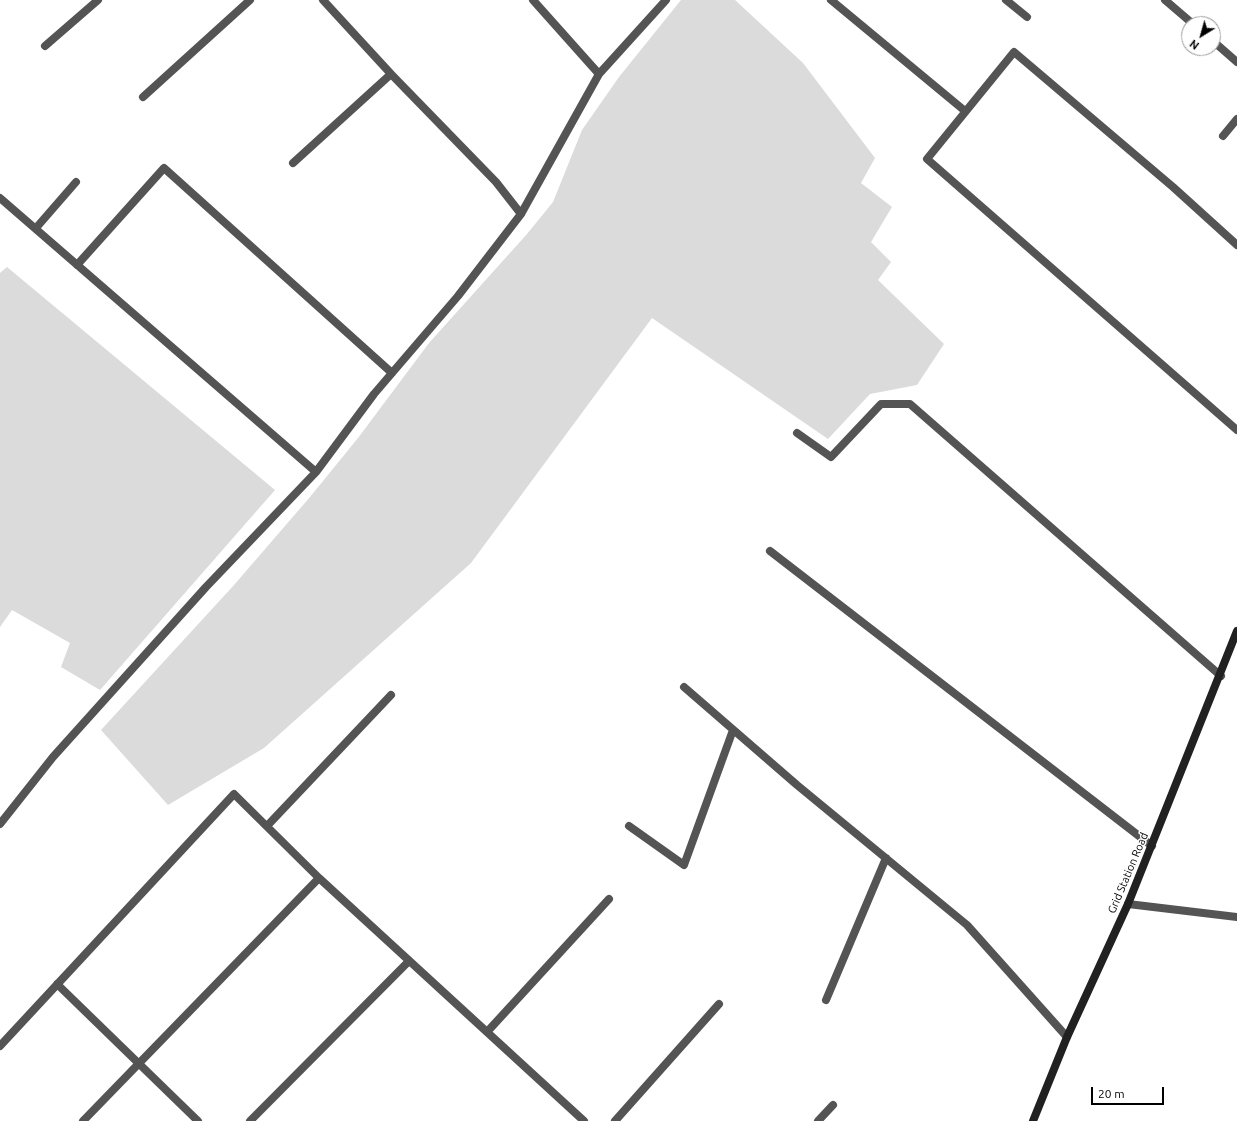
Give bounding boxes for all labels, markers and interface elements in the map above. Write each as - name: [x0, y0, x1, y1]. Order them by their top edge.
- north arrow: [1181, 16, 1221, 56]
- text: N: [1187, 38, 1201, 52]
- street label: Grid Station Road: [1105, 831, 1151, 915]
- scale bar: [1093, 1079, 1166, 1105]
- text: 20 m: [1098, 1087, 1125, 1100]

